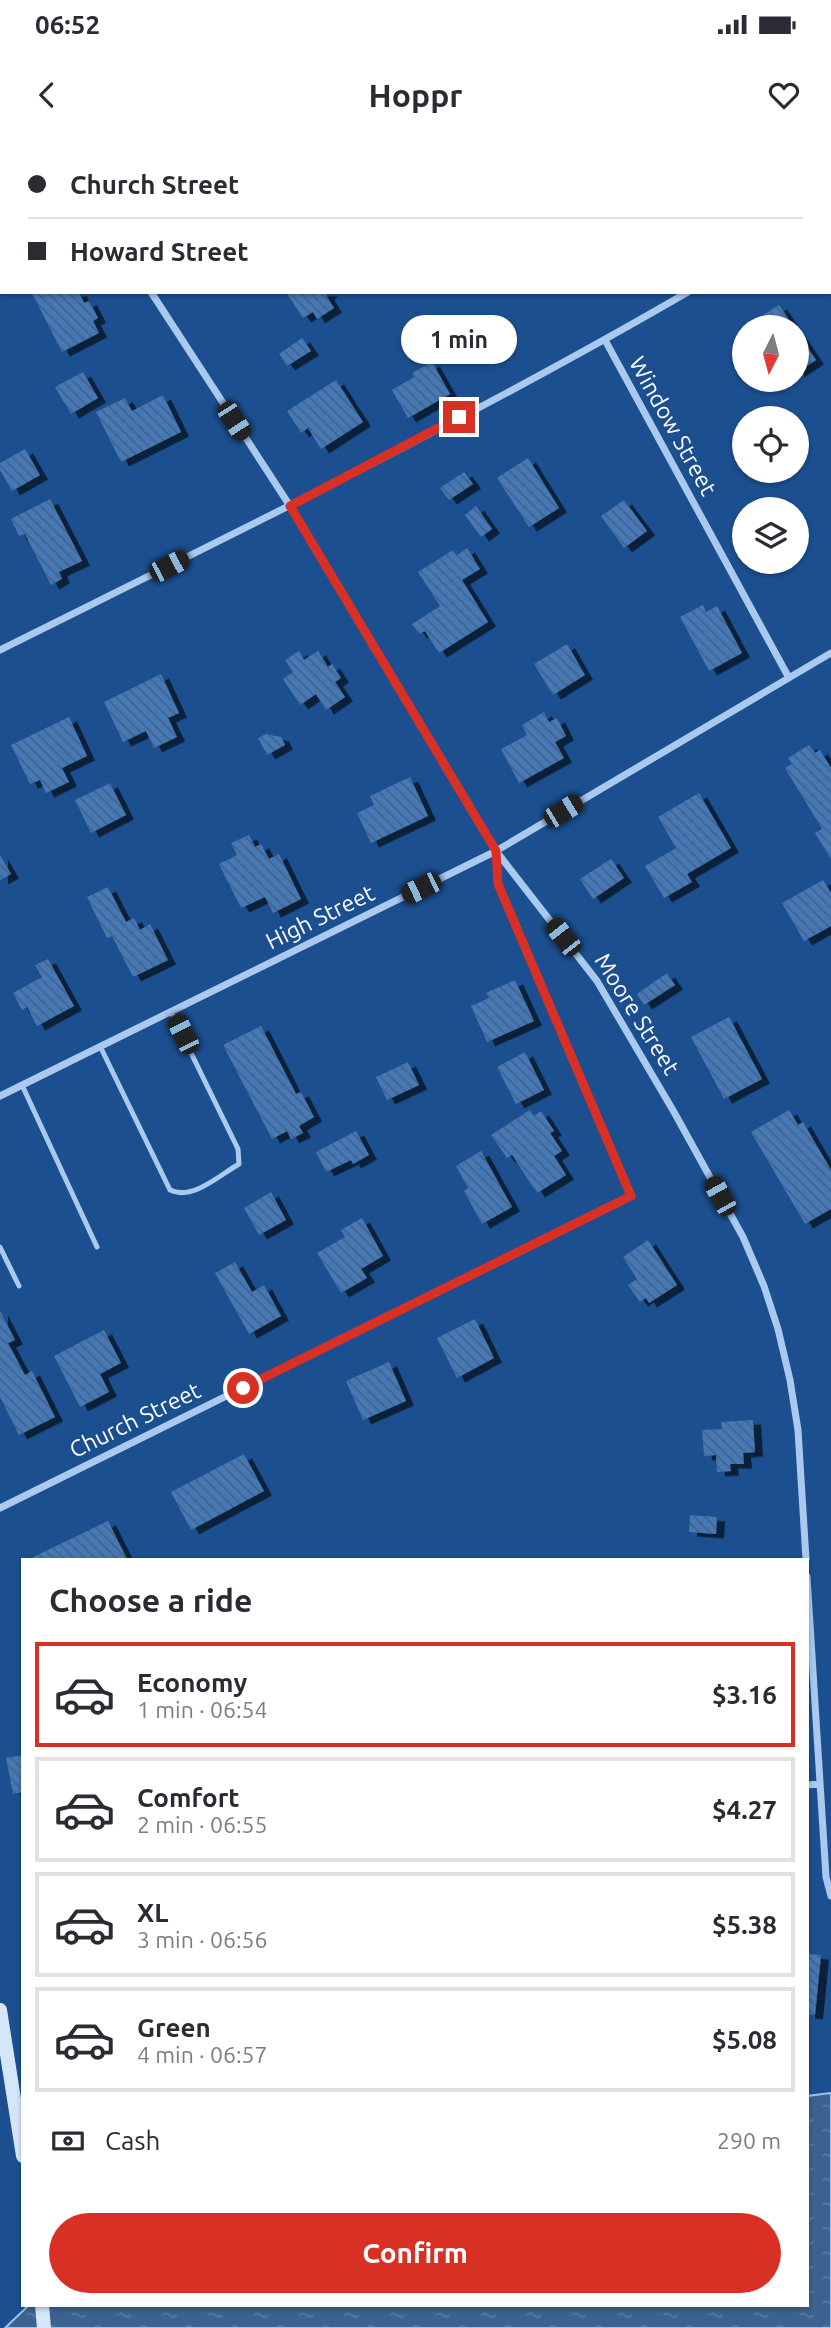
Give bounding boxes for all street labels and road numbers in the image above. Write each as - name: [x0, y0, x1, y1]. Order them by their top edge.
- street label: Window Street: [625, 352, 722, 499]
- street label: High Street: [262, 880, 378, 954]
- street label: Moore Street: [590, 949, 685, 1079]
- street label: Church Street: [65, 1377, 204, 1462]

